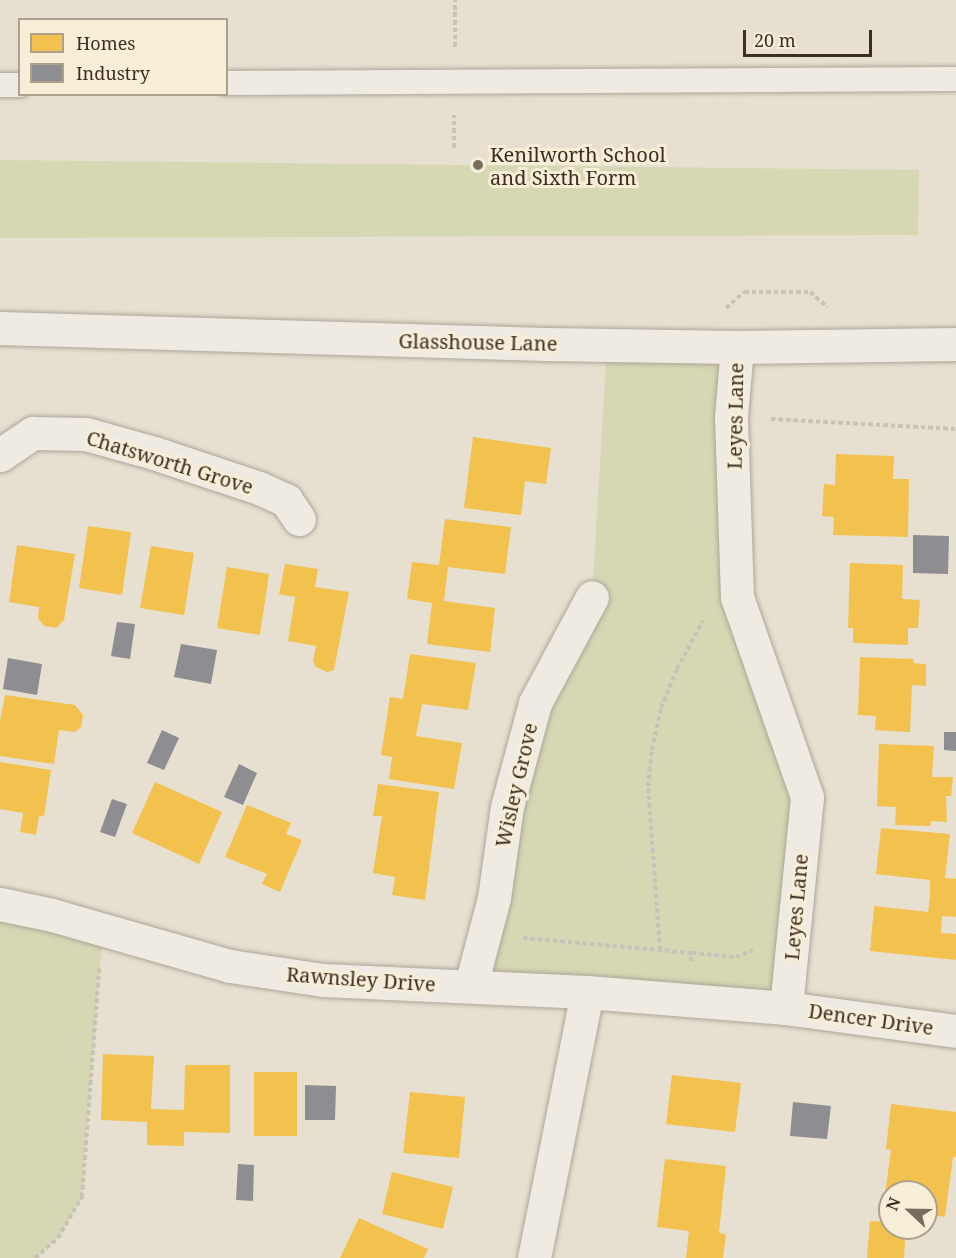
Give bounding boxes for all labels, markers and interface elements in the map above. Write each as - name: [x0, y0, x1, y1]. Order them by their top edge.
- legend: [18, 18, 228, 96]
- scale bar: [746, 18, 875, 56]
- text: 20 m: [754, 28, 796, 52]
- text: Homes: [76, 31, 135, 55]
- text: Industry: [76, 61, 150, 85]
- place label: Kenilworth School and Sixth Form: [490, 142, 666, 189]
- marker: Kenilworth School and Sixth Form: [471, 158, 485, 172]
- street label: Glasshouse Lane: [398, 329, 558, 355]
- street label: Leyes Lane: [722, 362, 748, 470]
- street label: Chatsworth Grove: [84, 425, 256, 499]
- street label: Wisley Grove: [490, 720, 542, 850]
- street label: Leyes Lane: [779, 853, 813, 961]
- street label: Rawnsley Drive: [286, 962, 436, 996]
- street label: Dencer Drive: [807, 998, 935, 1040]
- north arrow: [878, 1180, 938, 1240]
- text: N: [881, 1194, 906, 1214]

